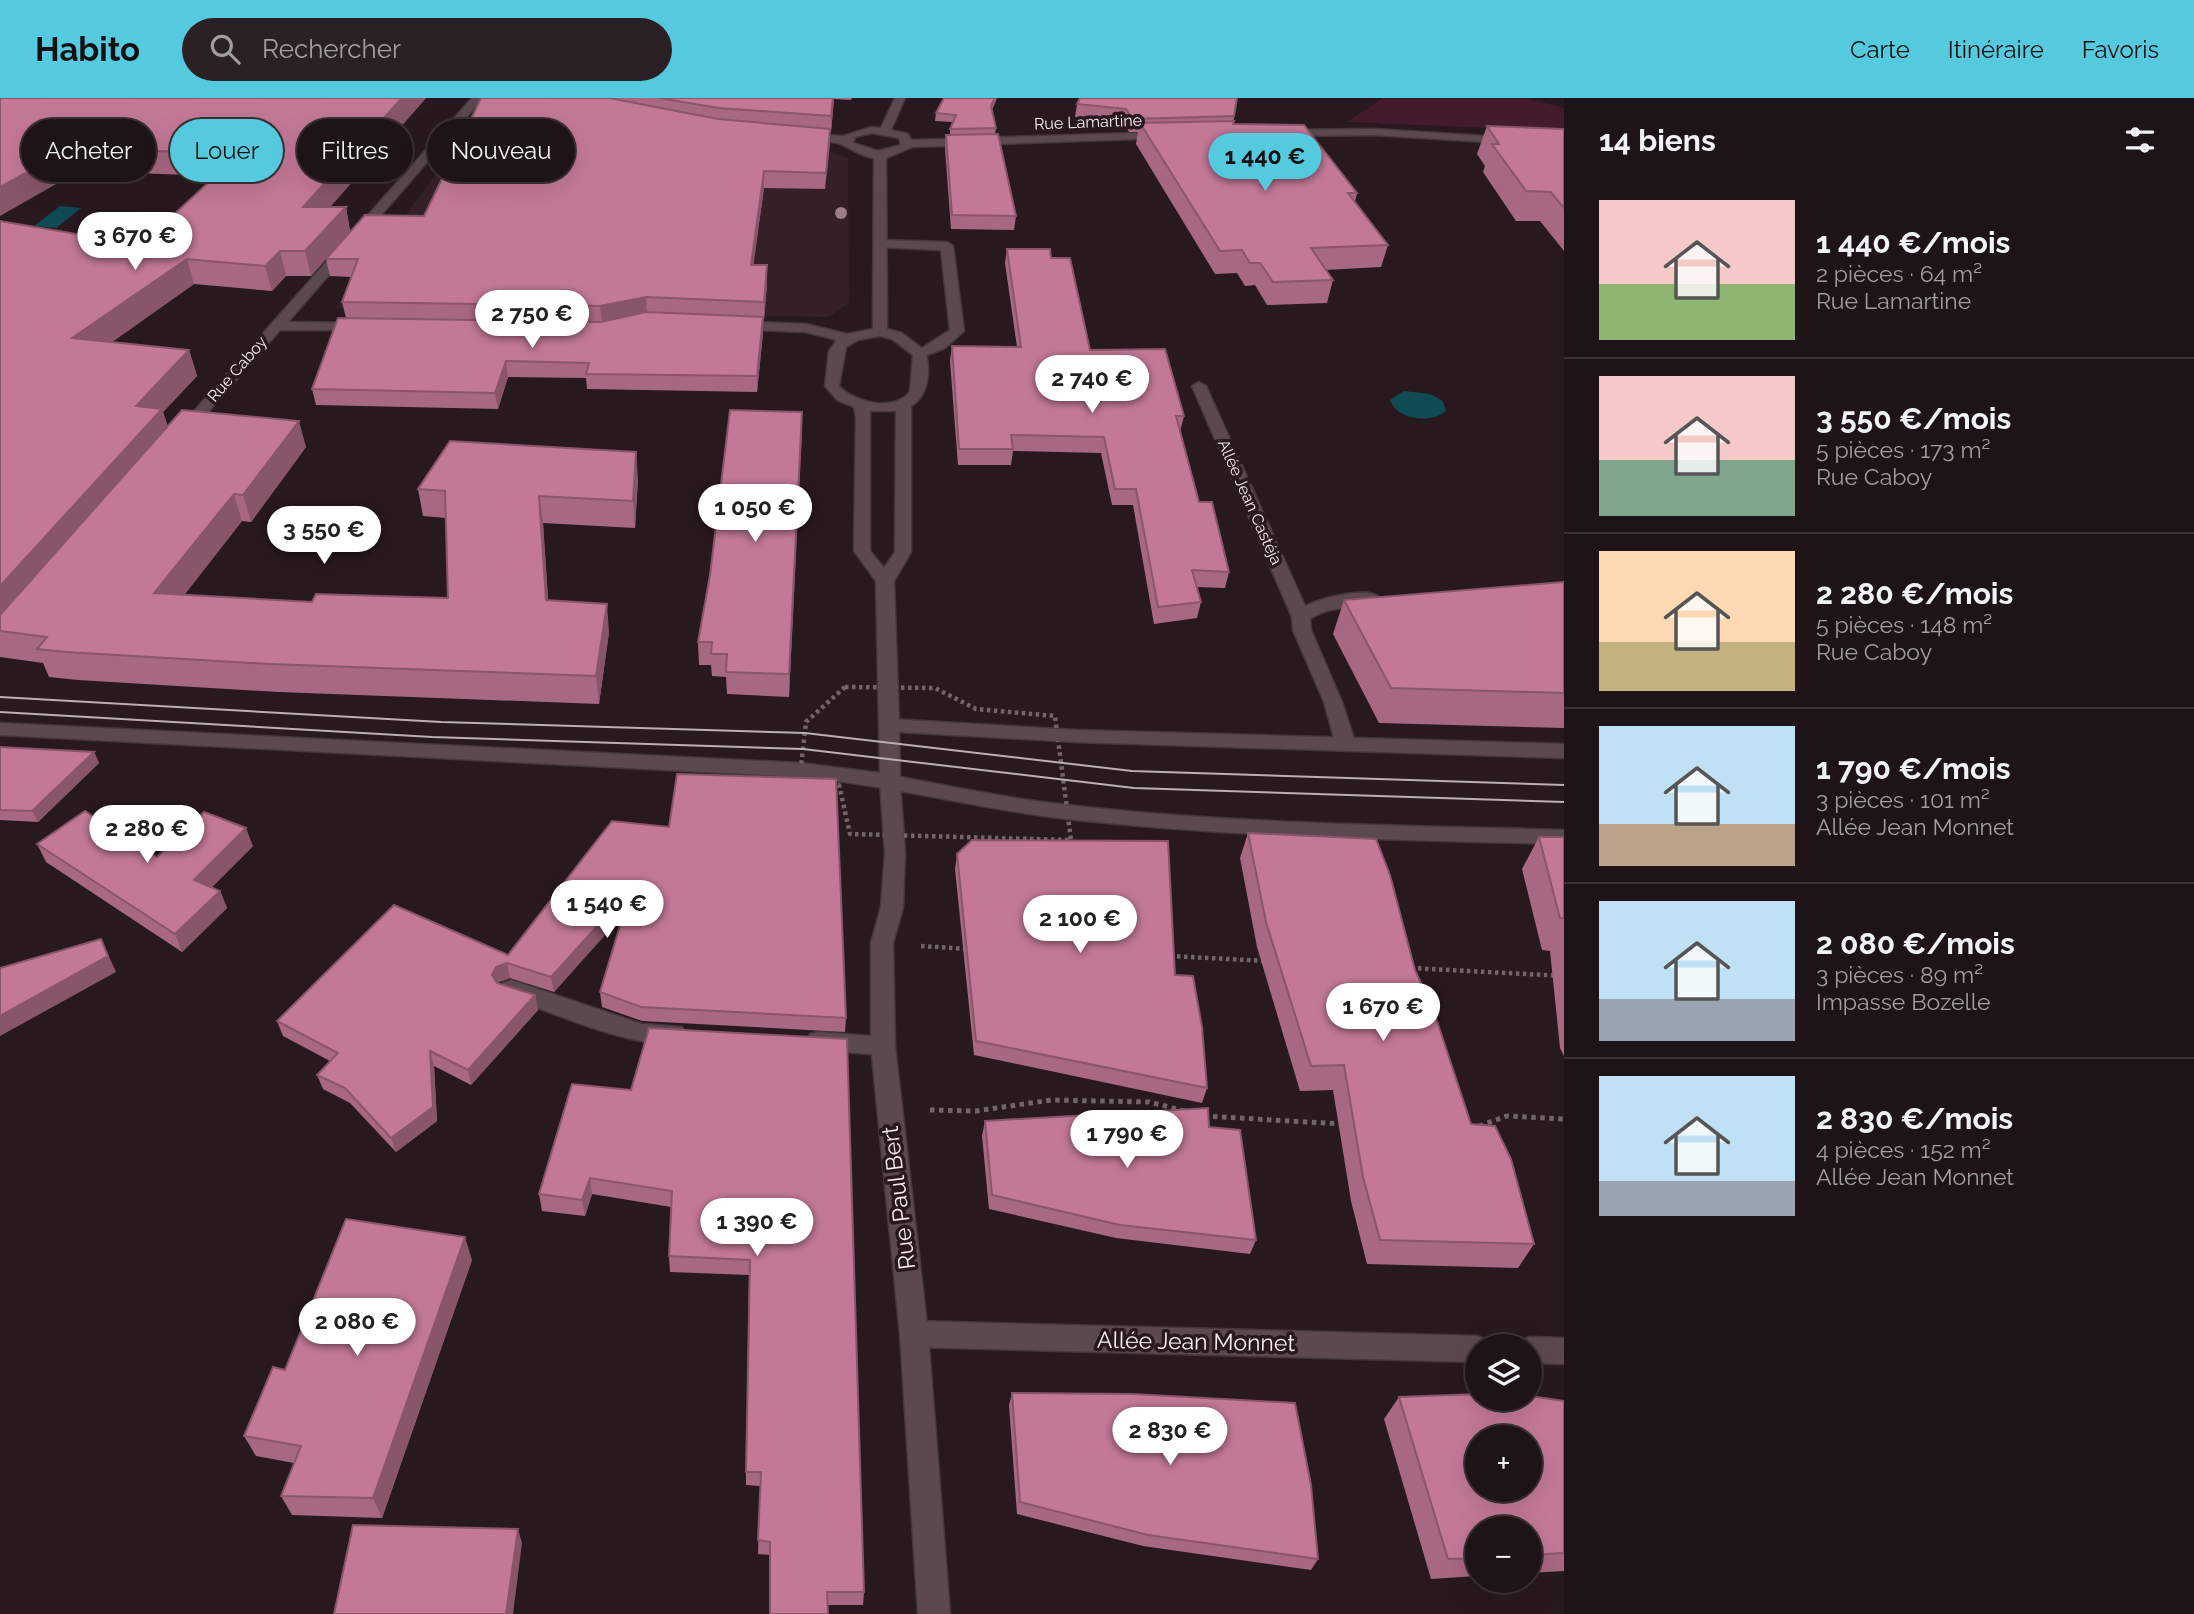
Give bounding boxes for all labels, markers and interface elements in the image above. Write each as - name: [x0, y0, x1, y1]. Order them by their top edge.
- search box: [182, 18, 672, 81]
- text: Habito: [35, 30, 140, 69]
- icon: search: [206, 30, 244, 68]
- text: Rechercher: [262, 34, 401, 64]
- text: Carte: [1850, 35, 1910, 64]
- text: Itinéraire: [1948, 35, 2044, 64]
- text: Favoris: [2082, 35, 2159, 64]
- street label: Rue Lamartine: [1034, 111, 1142, 133]
- chip: Acheter: [21, 119, 156, 182]
- chip: Louer: [170, 119, 283, 182]
- chip: Filtres: [297, 119, 413, 182]
- chip: Nouveau: [427, 119, 575, 182]
- icon: filters: [2121, 121, 2159, 159]
- text: 14 biens: [1599, 123, 1716, 158]
- pin: 1 440 €: [1200, 134, 1330, 193]
- text: 1 440 €: [1224, 142, 1306, 169]
- pin: 3 670 €: [70, 212, 200, 272]
- text: 3 670 €: [93, 221, 177, 248]
- text: 1 440 €/mois: [1816, 225, 2010, 260]
- icon: home: [1655, 228, 1739, 312]
- text: 2 pièces · 64 m²: [1816, 260, 1982, 287]
- text: Rue Lamartine: [1816, 287, 1971, 314]
- pin: 2 750 €: [467, 290, 597, 350]
- text: 2 750 €: [491, 299, 573, 326]
- street label: Rue Caboy: [203, 332, 271, 406]
- pin: 2 740 €: [1027, 356, 1157, 415]
- text: 2 740 €: [1051, 364, 1133, 391]
- text: 3 550 €/mois: [1816, 401, 2011, 436]
- icon: home: [1655, 404, 1739, 488]
- street label: Allée Jean Castéja: [1214, 436, 1286, 568]
- text: 5 pièces · 173 m²: [1816, 436, 1991, 463]
- text: Rue Caboy: [1816, 463, 1932, 490]
- pin: 1 050 €: [690, 484, 820, 544]
- text: 1 050 €: [714, 493, 796, 520]
- pin: 3 550 €: [259, 506, 389, 566]
- text: 3 550 €: [283, 515, 365, 542]
- text: 2 280 €/mois: [1816, 576, 2013, 611]
- icon: home: [1655, 579, 1739, 663]
- text: 5 pièces · 148 m²: [1816, 611, 1992, 638]
- text: Rue Caboy: [1816, 638, 1932, 665]
- text: 1 790 €/mois: [1816, 751, 2011, 786]
- icon: home: [1655, 754, 1739, 838]
- text: 3 pièces · 101 m²: [1816, 786, 1990, 813]
- pin: 2 280 €: [82, 806, 212, 865]
- text: Allée Jean Monnet: [1816, 813, 2014, 840]
- text: 2 280 €: [105, 814, 189, 841]
- pin: 1 540 €: [542, 880, 672, 940]
- text: 1 540 €: [567, 889, 647, 916]
- pin: 2 100 €: [1015, 896, 1145, 955]
- text: 2 100 €: [1039, 904, 1121, 931]
- text: 2 080 €/mois: [1816, 926, 2015, 961]
- icon: home: [1655, 929, 1739, 1013]
- text: 3 pièces · 89 m²: [1816, 961, 1983, 988]
- pin: 1 670 €: [1318, 984, 1448, 1043]
- text: Impasse Bozelle: [1816, 988, 1990, 1015]
- text: 1 670 €: [1342, 992, 1424, 1019]
- text: 2 830 €/mois: [1816, 1101, 2013, 1136]
- icon: home: [1655, 1104, 1739, 1188]
- pin: 1 790 €: [1062, 1110, 1192, 1170]
- text: 1 790 €: [1086, 1119, 1168, 1146]
- street label: Rue Paul Bert: [876, 1124, 920, 1271]
- text: 4 pièces · 152 m²: [1816, 1136, 1991, 1163]
- text: Allée Jean Monnet: [1816, 1163, 2014, 1190]
- pin: 1 390 €: [692, 1198, 822, 1258]
- text: 1 390 €: [716, 1207, 798, 1234]
- pin: 2 080 €: [292, 1298, 422, 1358]
- text: 2 080 €: [315, 1307, 399, 1334]
- street label: Allée Jean Monnet: [1097, 1326, 1296, 1356]
- map controls: [1465, 1334, 1542, 1593]
- button: layers: [1465, 1334, 1542, 1411]
- pin: 2 830 €: [1105, 1408, 1235, 1467]
- text: 2 830 €: [1128, 1416, 1212, 1443]
- button: +: [1465, 1425, 1542, 1502]
- button: −: [1465, 1516, 1542, 1593]

